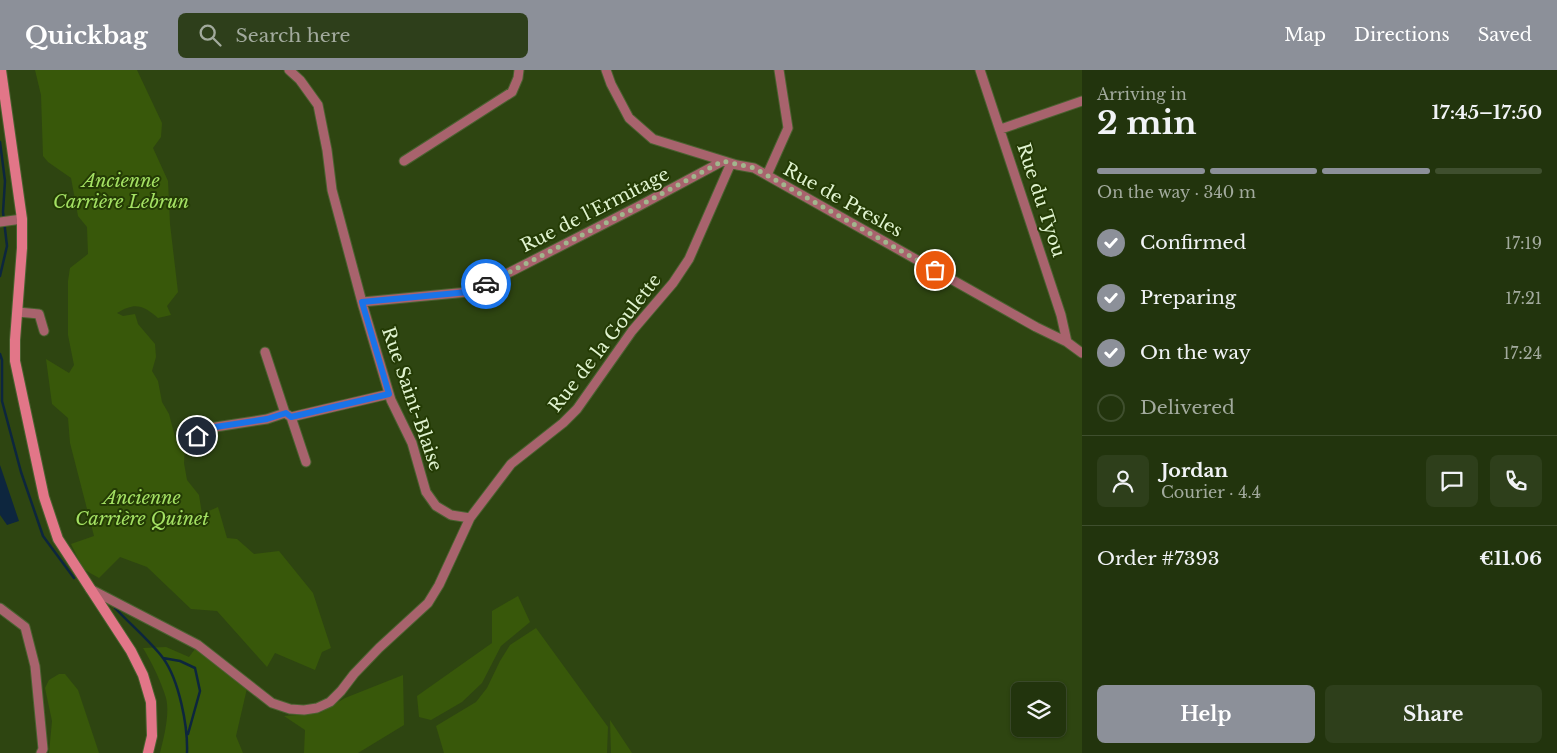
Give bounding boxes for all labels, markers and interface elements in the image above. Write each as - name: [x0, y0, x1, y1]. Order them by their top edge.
- search box: [178, 13, 528, 58]
- text: Quickbag: [25, 21, 148, 50]
- icon: search: [196, 21, 224, 49]
- text: Search here: [236, 24, 350, 47]
- text: Map: [1284, 24, 1326, 46]
- text: Directions: [1354, 24, 1450, 46]
- text: Saved: [1478, 24, 1532, 46]
- text: Arriving in: [1097, 84, 1187, 104]
- text: 17:45–17:50: [1432, 101, 1542, 124]
- text: 2 min: [1097, 103, 1197, 143]
- street label: Rue du Tyou: [1012, 140, 1070, 260]
- street label: Rue de Presles: [780, 158, 906, 242]
- street label: Rue de l'Ermitage: [517, 163, 673, 257]
- park label: Ancienne Carrière Lebrun: [53, 170, 189, 213]
- text: On the way · 340 m: [1097, 182, 1256, 202]
- icon: check: [1097, 229, 1125, 257]
- text: Confirmed: [1140, 231, 1246, 254]
- text: 17:19: [1505, 233, 1542, 253]
- pin: [914, 249, 956, 291]
- icon: bag: [921, 256, 949, 284]
- courier: [461, 259, 511, 309]
- street label: Rue de la Goulette: [544, 269, 666, 417]
- icon: car: [472, 270, 500, 298]
- icon: check: [1097, 284, 1125, 312]
- text: Preparing: [1140, 286, 1236, 309]
- text: 17:21: [1505, 288, 1542, 308]
- street label: Rue Saint-Blaise: [377, 324, 447, 474]
- icon: check: [1097, 339, 1125, 367]
- text: On the way: [1140, 341, 1251, 364]
- text: 17:24: [1503, 343, 1542, 363]
- text: Delivered: [1140, 396, 1235, 419]
- pin: [176, 415, 218, 457]
- icon: home: [183, 422, 211, 450]
- button: person: [1097, 455, 1149, 507]
- button: chat: [1426, 455, 1478, 507]
- button: phone: [1490, 455, 1542, 507]
- text: Jordan: [1161, 459, 1228, 482]
- text: Courier · 4.4: [1161, 482, 1261, 502]
- park label: Ancienne Carrière Quinet: [75, 487, 209, 530]
- text: Order #7393: [1097, 547, 1219, 570]
- text: €11.06: [1479, 547, 1542, 570]
- map controls: [1011, 682, 1066, 737]
- button: layers: [1011, 682, 1066, 737]
- button: Help: [1097, 685, 1315, 743]
- button: Share: [1325, 685, 1542, 743]

